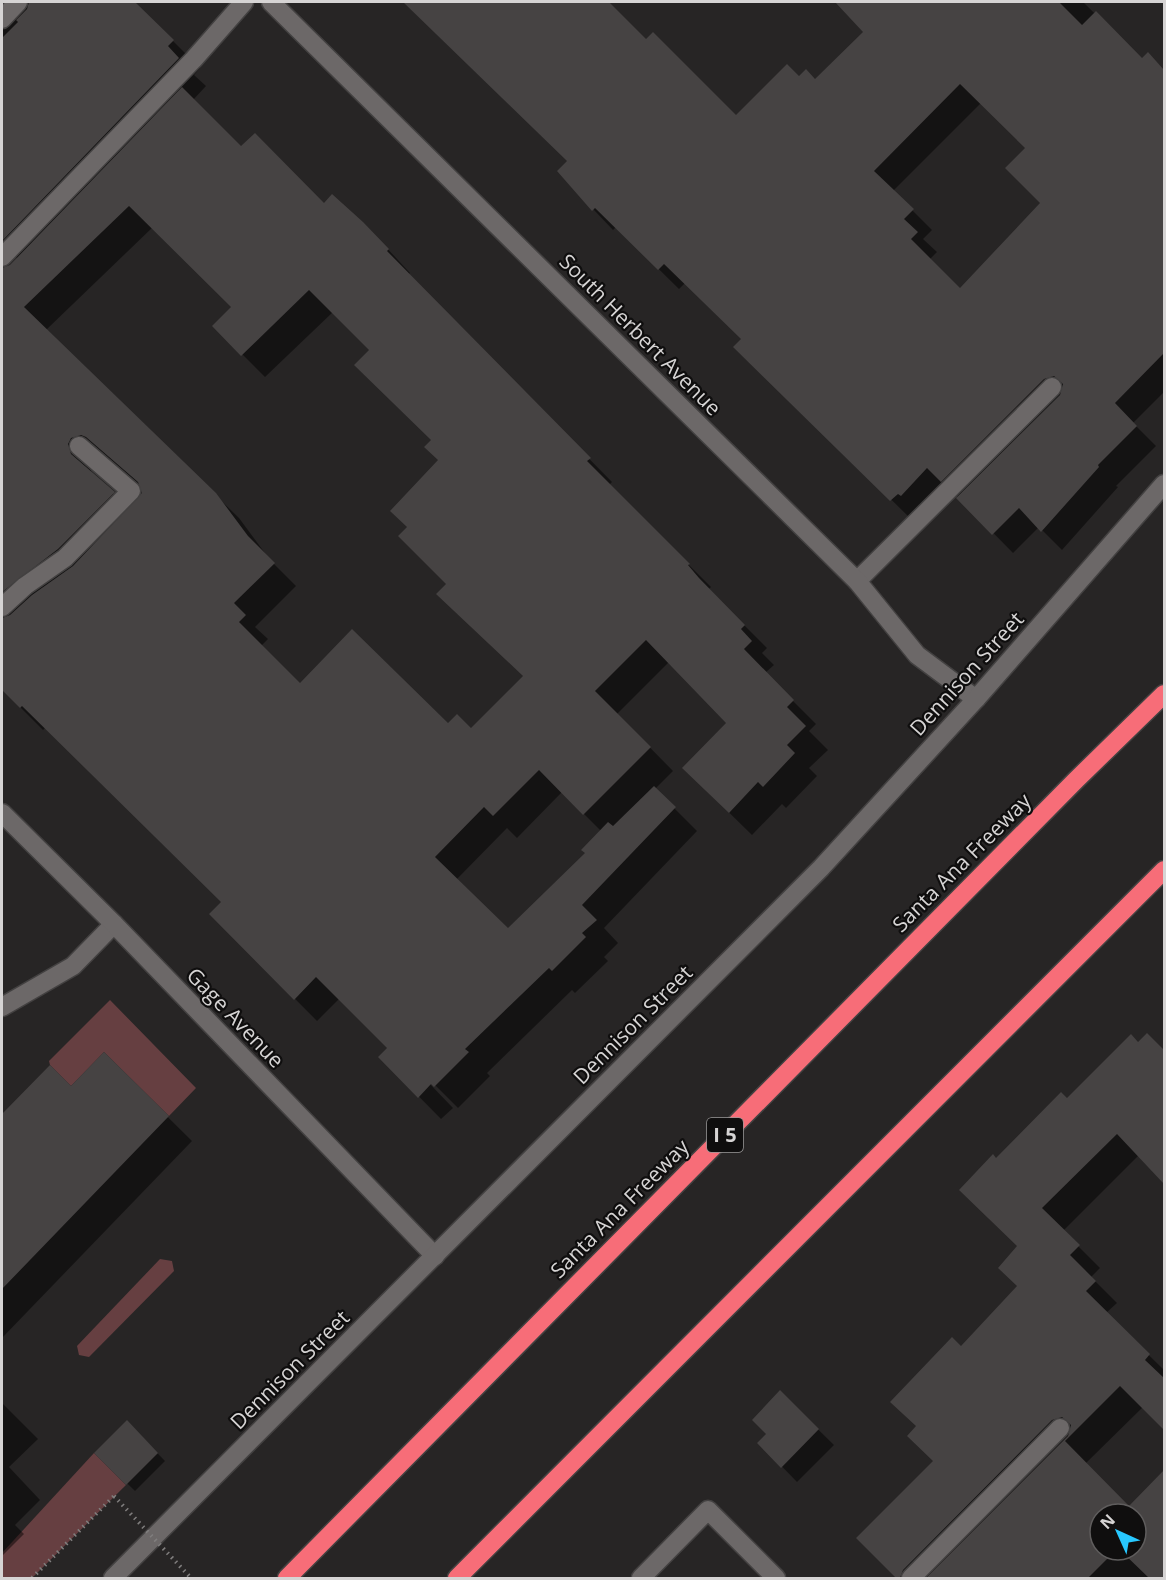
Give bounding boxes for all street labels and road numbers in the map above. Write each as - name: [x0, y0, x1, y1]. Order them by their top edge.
- street label: South Herbert Avenue: [554, 247, 728, 421]
- street label: Dennison Street: [903, 605, 1029, 741]
- street label: Santa Ana Freeway: [886, 786, 1037, 938]
- street label: Dennison Street: [567, 959, 698, 1090]
- street label: Gage Avenue: [181, 961, 290, 1073]
- road number: I 5: [707, 1118, 743, 1152]
- street label: Santa Ana Freeway: [544, 1132, 695, 1284]
- street label: Dennison Street: [224, 1304, 355, 1435]

